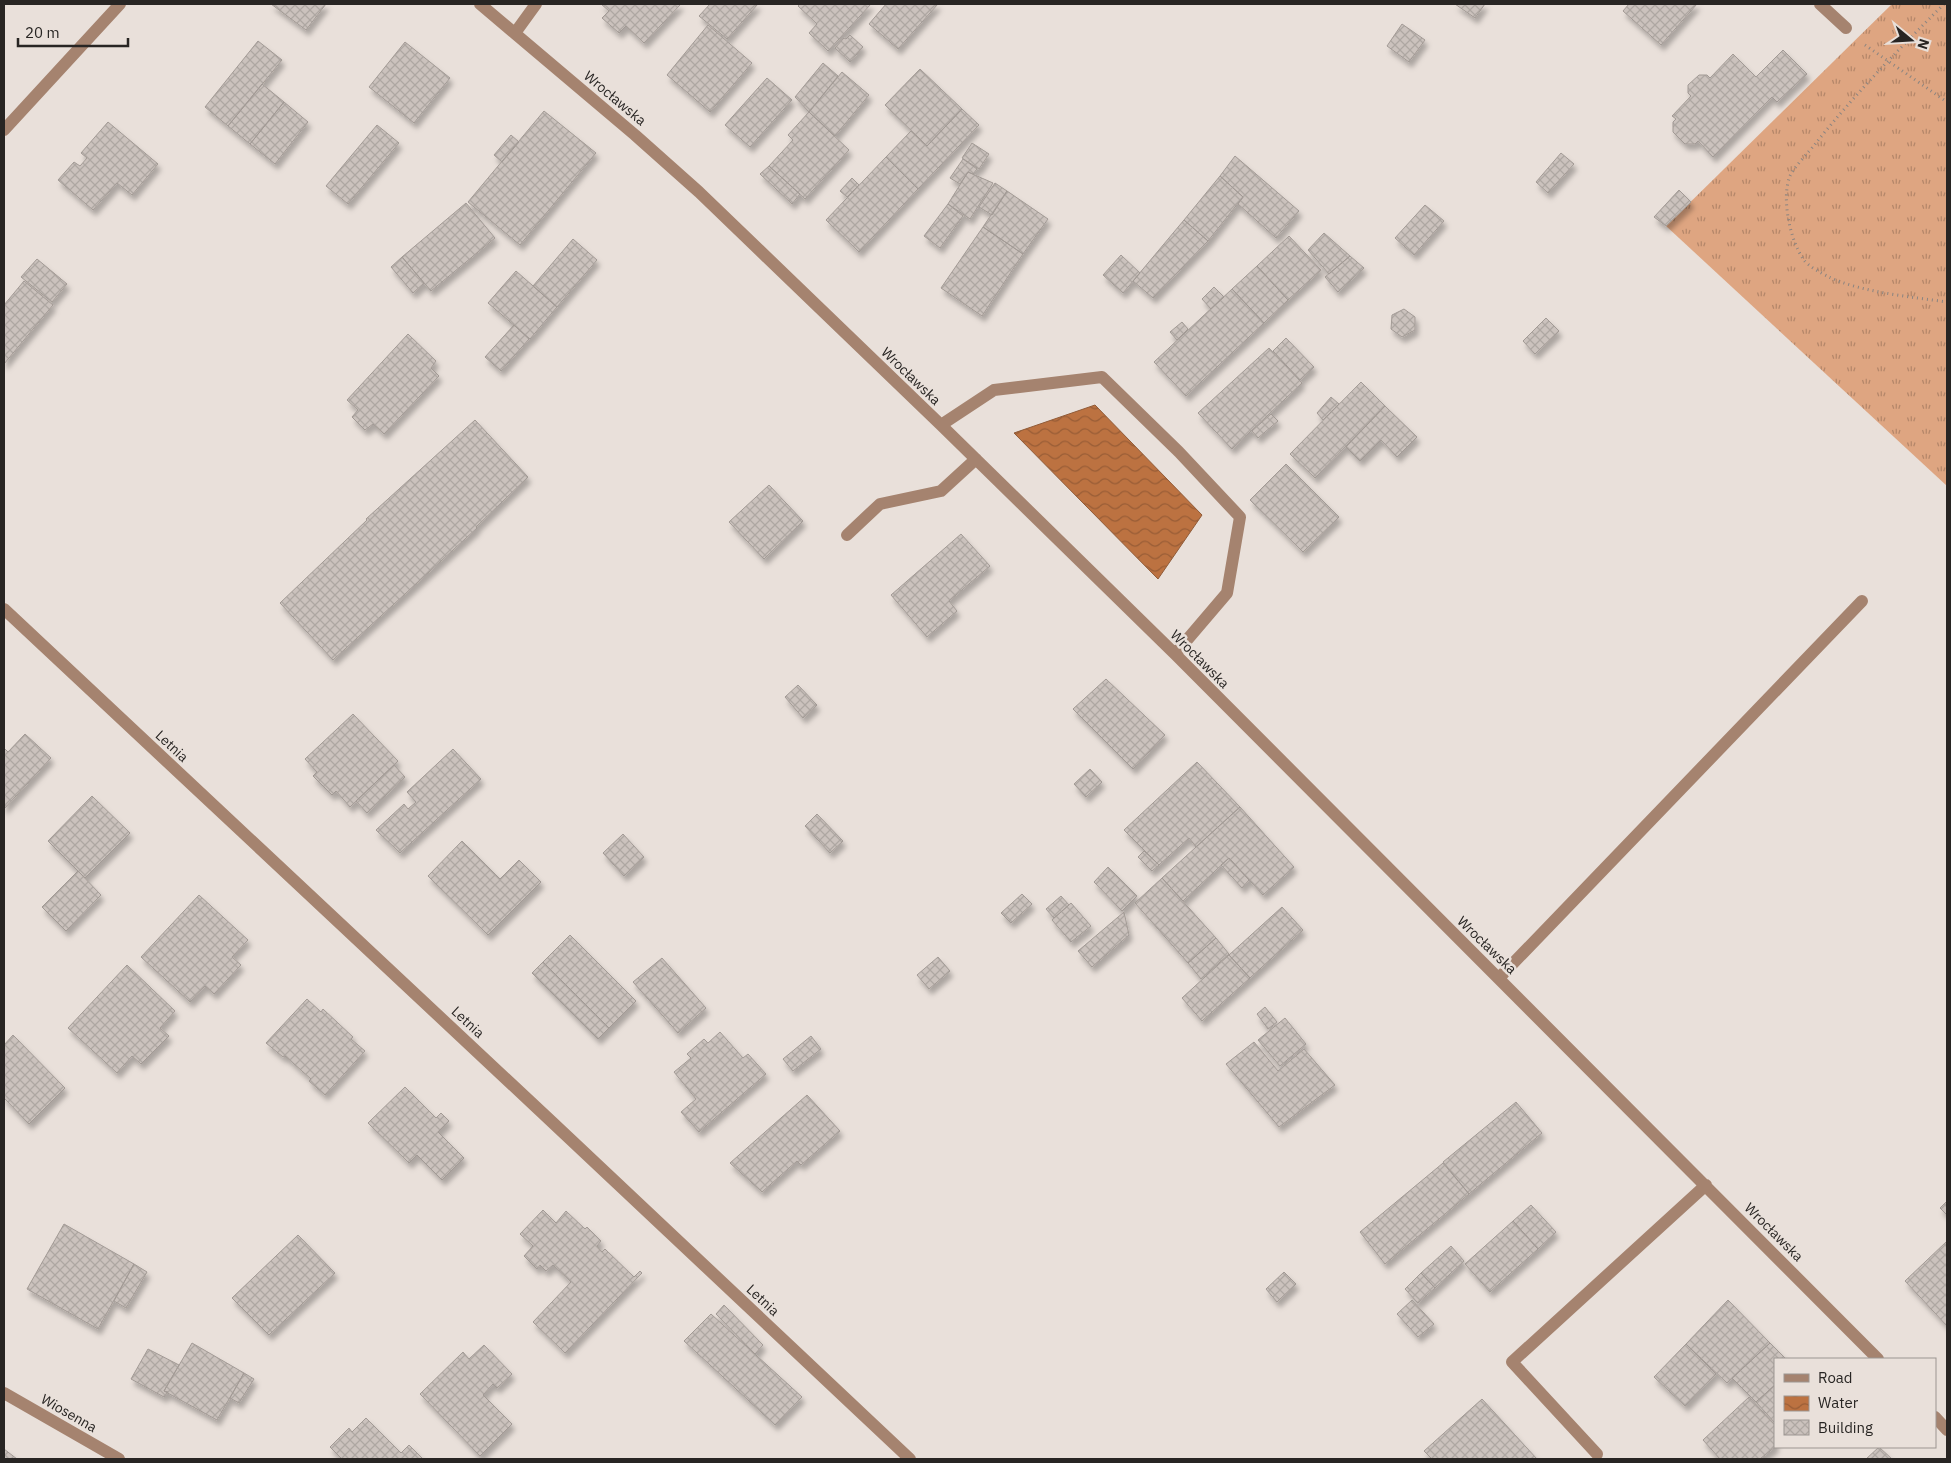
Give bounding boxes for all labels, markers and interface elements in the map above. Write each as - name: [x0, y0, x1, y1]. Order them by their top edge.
- scale bar: [18, 15, 128, 47]
- north arrow: [1886, 15, 1936, 65]
- text: 20 m: [25, 23, 60, 42]
- text: N: [1913, 36, 1933, 52]
- street label: Wrocławska: [580, 67, 650, 130]
- street label: Wrocławska: [877, 343, 945, 409]
- street label: Wrocławska: [1167, 626, 1234, 693]
- street label: Letnia: [152, 726, 193, 766]
- street label: Wrocławska: [1453, 912, 1521, 978]
- street label: Letnia: [448, 1002, 489, 1042]
- street label: Wrocławska: [1741, 1199, 1808, 1266]
- street label: Letnia: [743, 1280, 784, 1320]
- legend: [1774, 1358, 1936, 1448]
- text: Road: [1818, 1368, 1853, 1387]
- street label: Wiosenna: [38, 1390, 101, 1436]
- text: Water: [1818, 1393, 1859, 1412]
- text: Building: [1818, 1418, 1873, 1437]

